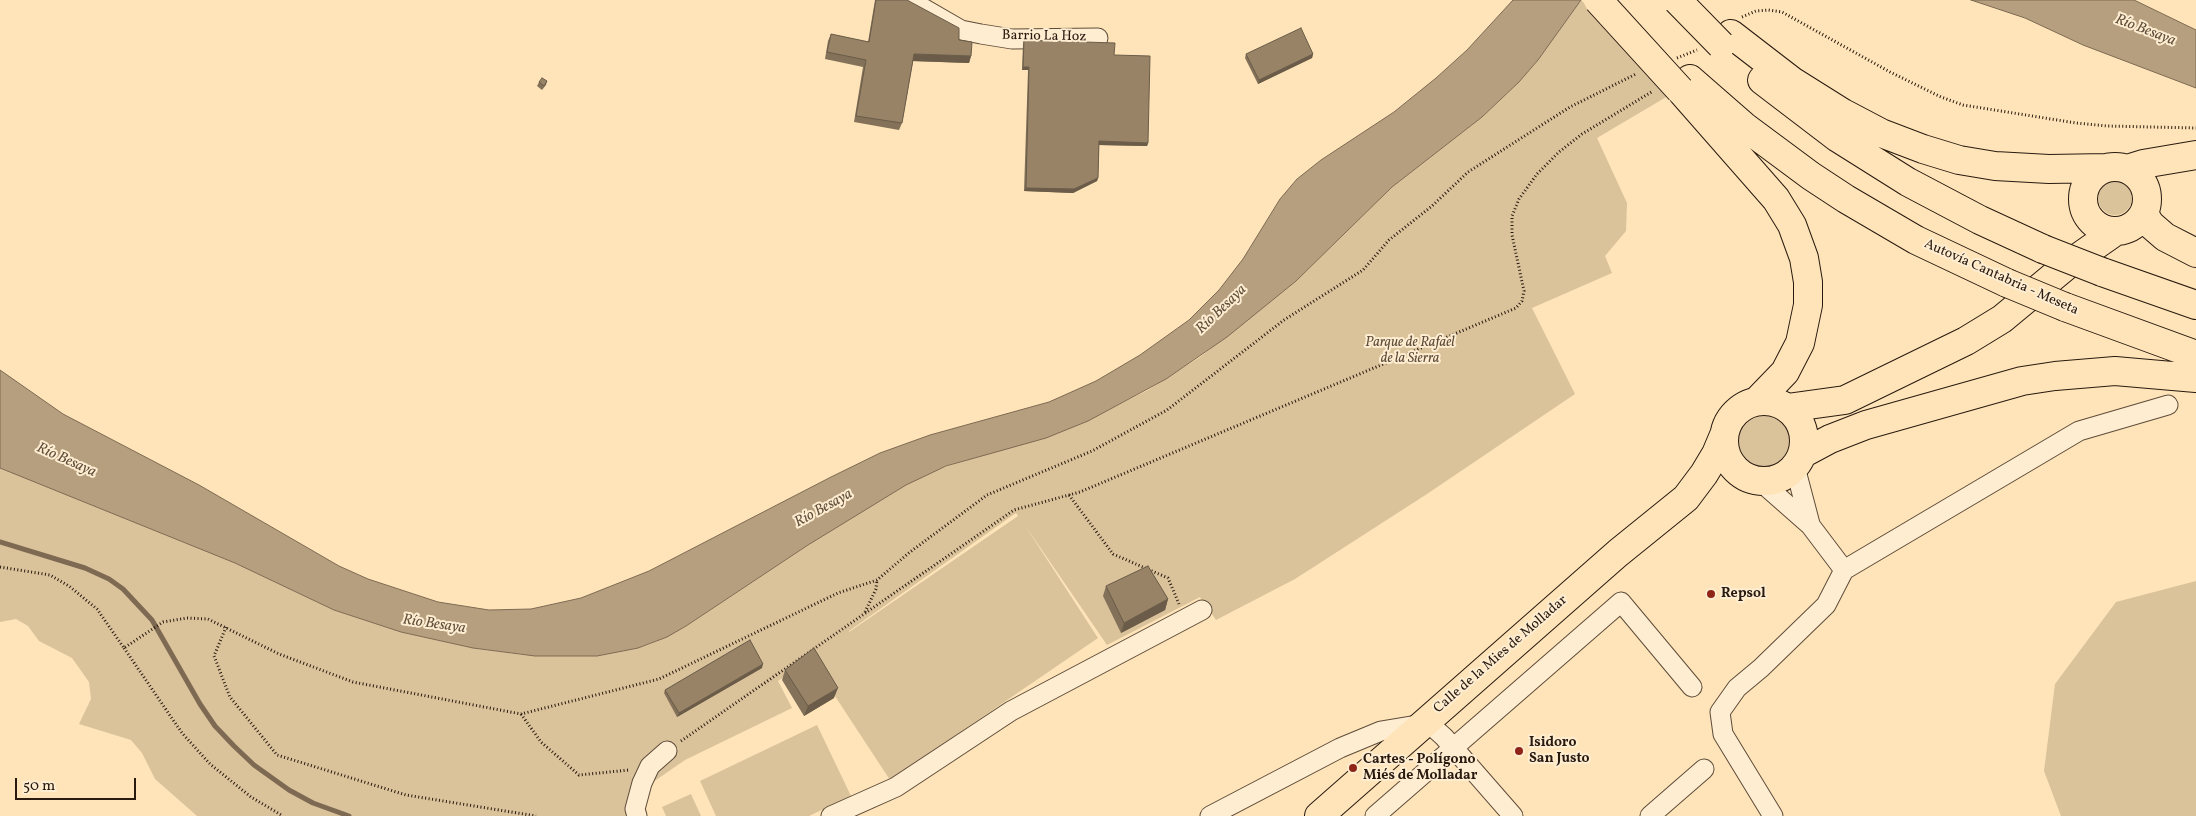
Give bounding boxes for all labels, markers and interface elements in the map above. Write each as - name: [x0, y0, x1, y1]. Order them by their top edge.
- water label: Río Besaya: [2112, 11, 2178, 51]
- street label: Barrio La Hoz: [1002, 28, 1086, 46]
- street label: Autovía Cantabria - Meseta: [1921, 236, 2081, 320]
- water label: Río Besaya: [1193, 282, 1251, 338]
- park label: Parque de Rafael de la Sierra: [1365, 335, 1455, 368]
- water label: Río Besaya: [33, 440, 99, 482]
- water label: Río Besaya: [792, 486, 856, 532]
- place label: Repsol: [1721, 586, 1766, 602]
- marker: Repsol: [1705, 588, 1717, 600]
- street label: Calle de la Mies de Molladar: [1431, 592, 1571, 718]
- water label: Río Besaya: [401, 612, 467, 638]
- place label: Isidoro San Justo: [1529, 735, 1590, 768]
- marker: Isidoro San Justo: [1513, 745, 1525, 757]
- place label: Cartes - Polígono Miés de Molladar: [1363, 752, 1477, 784]
- marker: Cartes - Polígono Miés de Molladar: [1347, 762, 1359, 774]
- scale bar: [18, 768, 139, 800]
- text: 50 m: [23, 776, 55, 797]

